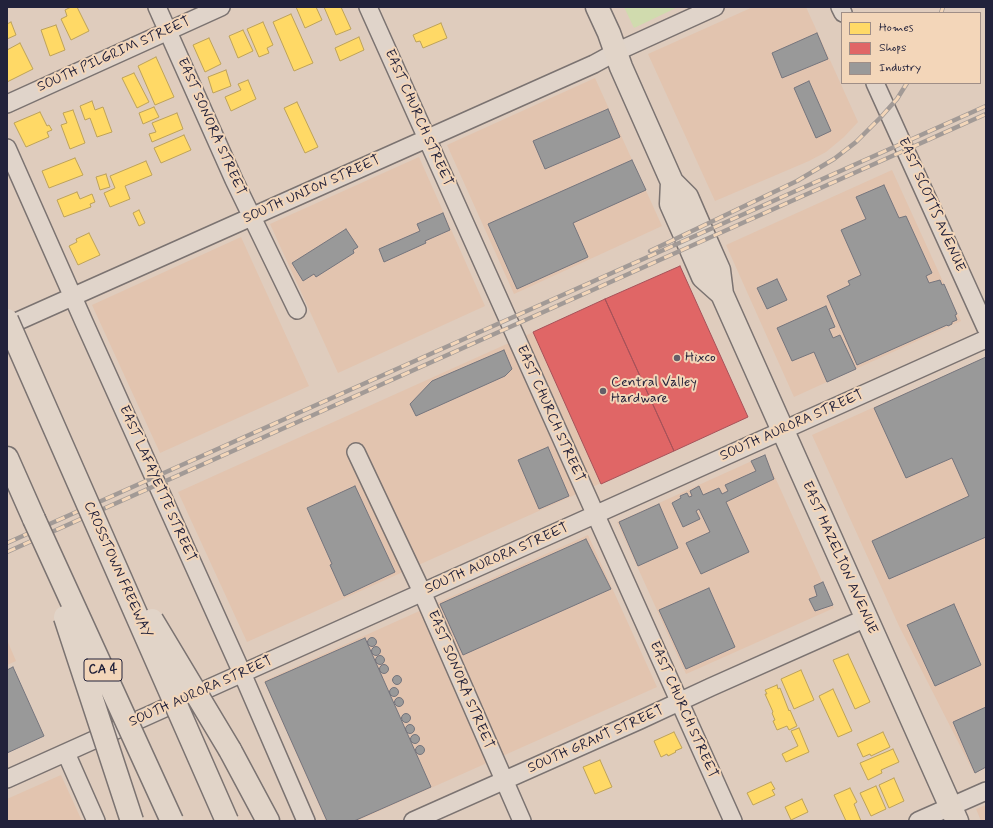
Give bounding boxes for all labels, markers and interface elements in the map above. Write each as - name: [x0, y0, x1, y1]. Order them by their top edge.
- legend: [841, 12, 981, 84]
- street label: SOUTH PILGRIM STREET: [35, 14, 193, 96]
- text: Homes: [879, 20, 914, 36]
- text: Shops: [879, 40, 906, 56]
- street label: EAST CHURCH STREET: [380, 47, 456, 189]
- street label: EAST SONORA STREET: [173, 56, 249, 198]
- text: Industry: [879, 60, 921, 76]
- street label: EAST SCOTTS AVENUE: [894, 135, 968, 275]
- street label: SOUTH UNION STREET: [241, 152, 383, 228]
- street label: EAST CHURCH STREET: [512, 343, 588, 485]
- place label: Hixco: [685, 350, 716, 366]
- marker: Hixco: [672, 353, 682, 363]
- place label: Central Valley Hardware: [611, 375, 697, 408]
- marker: Central Valley Hardware: [598, 386, 608, 396]
- street label: SOUTH AURORA STREET: [718, 387, 866, 465]
- street label: EAST LAFAYETTE STREET: [115, 403, 199, 565]
- street label: EAST HAZELTON AVENUE: [798, 479, 880, 637]
- street label: CROSSTOWN FREEWAY: [79, 499, 155, 641]
- street label: SOUTH AURORA STREET: [423, 520, 571, 598]
- street label: EAST SONORA STREET: [423, 608, 497, 752]
- street label: EAST CHURCH STREET: [645, 639, 721, 781]
- street label: SOUTH AURORA STREET: [127, 653, 275, 731]
- road number: CA 4: [84, 659, 122, 681]
- street label: SOUTH GRANT STREET: [525, 702, 667, 778]

